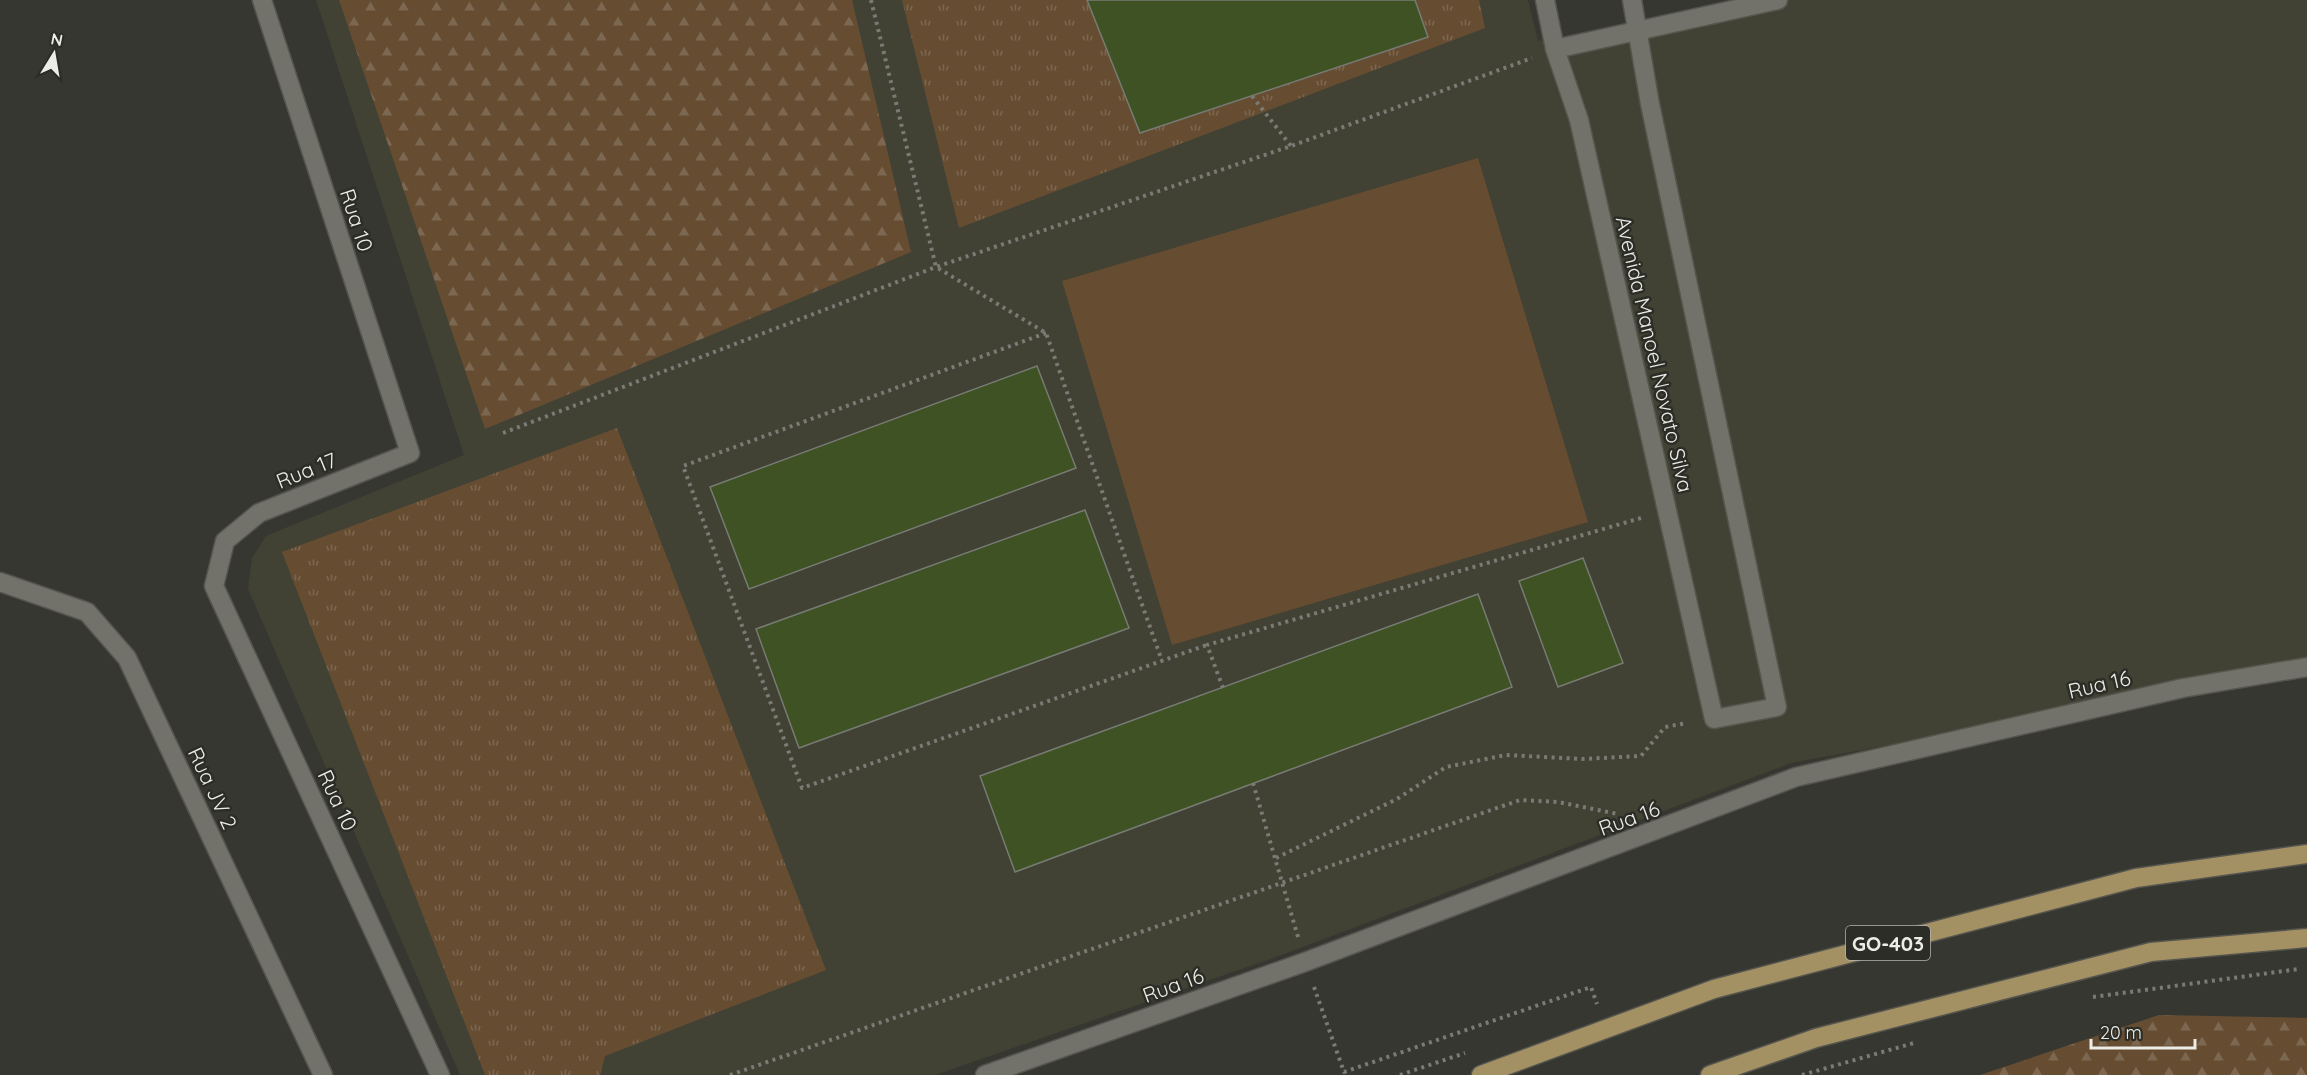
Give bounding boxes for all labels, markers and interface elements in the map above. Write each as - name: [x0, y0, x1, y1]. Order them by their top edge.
- north arrow: [24, 24, 84, 84]
- text: N: [49, 28, 65, 50]
- street label: Rua 10: [335, 185, 379, 255]
- street label: Avenida Manoel Novato Silva: [1611, 213, 1699, 495]
- street label: Rua 17: [272, 446, 340, 494]
- street label: Rua 16: [2065, 664, 2133, 704]
- street label: Rua JV 2: [183, 743, 243, 833]
- street label: Rua 10: [313, 765, 363, 835]
- street label: Rua 16: [1595, 795, 1663, 841]
- road number: GO-403: [1846, 926, 1930, 960]
- street label: Rua 16: [1139, 962, 1207, 1008]
- scale bar: [2091, 1012, 2194, 1050]
- text: 20 m: [2100, 1021, 2142, 1044]

